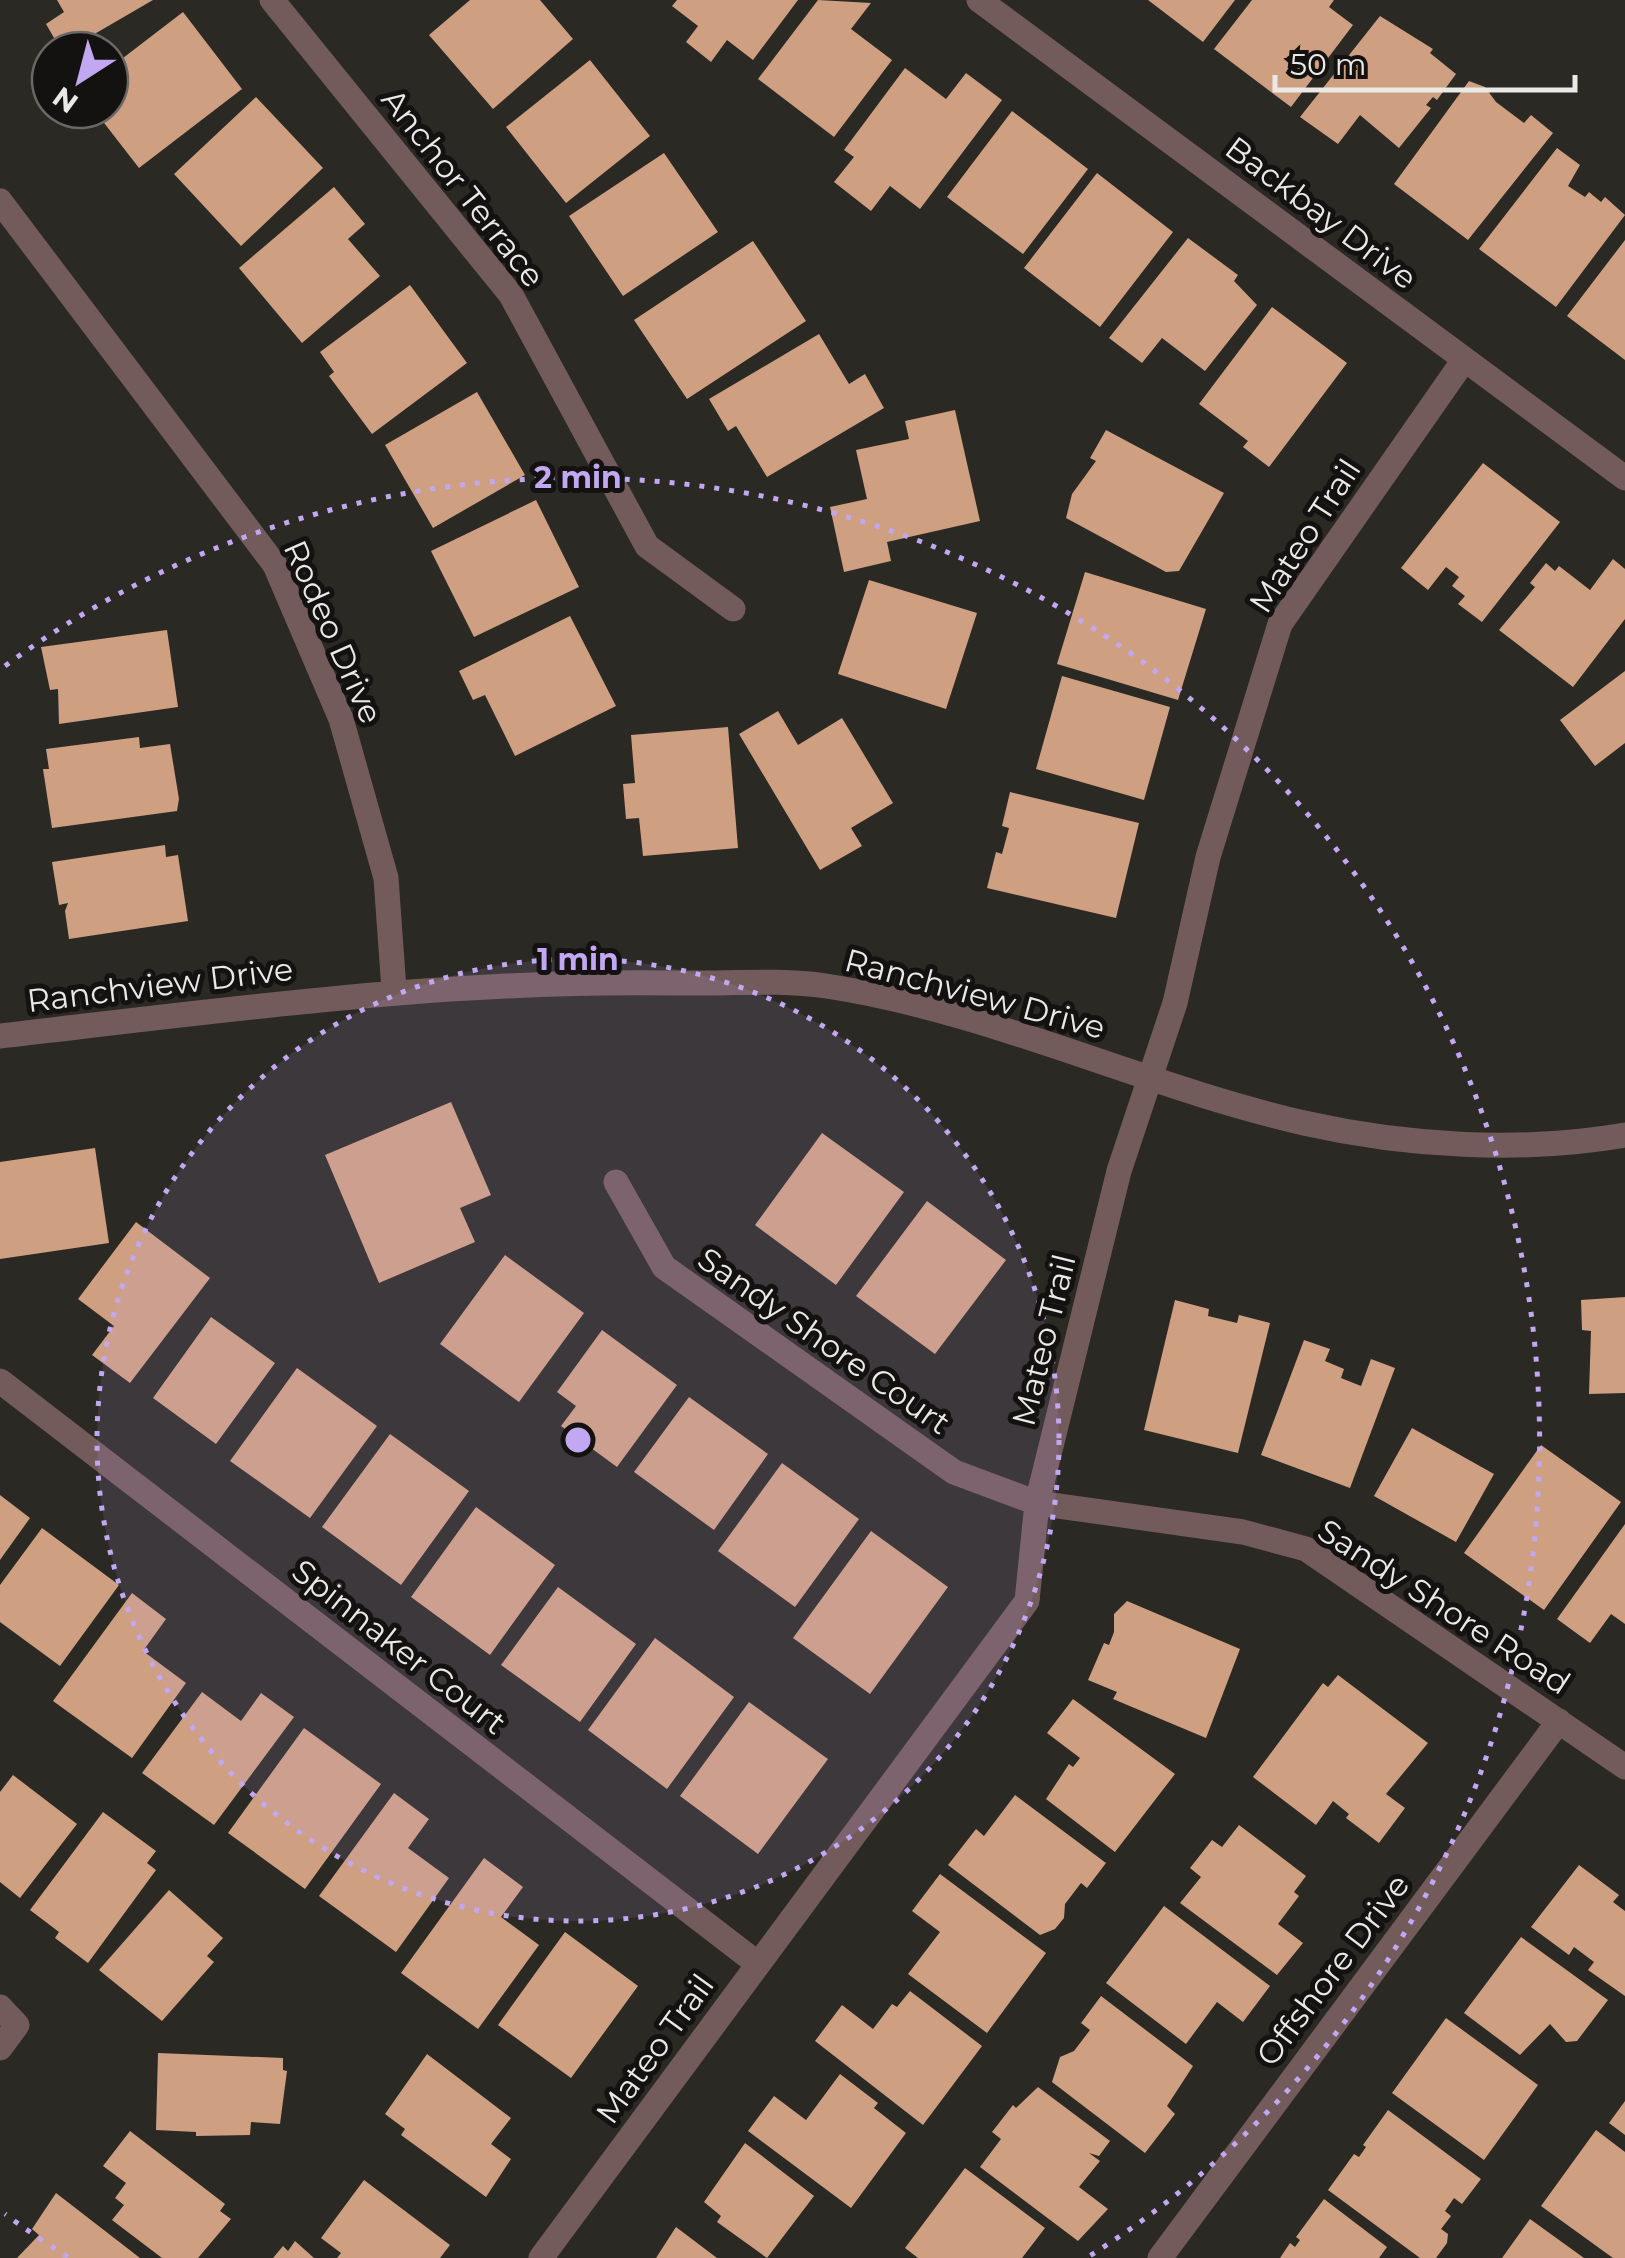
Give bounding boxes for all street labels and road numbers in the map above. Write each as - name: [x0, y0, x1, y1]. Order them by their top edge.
- street label: Anchor Terrace: [374, 81, 553, 295]
- street label: Backbay Drive: [1218, 128, 1425, 297]
- street label: Mateo Trail: [1241, 452, 1369, 620]
- street label: Rodeo Drive: [276, 534, 391, 729]
- street label: Ranchview Drive: [841, 940, 1110, 1047]
- street label: Ranchview Drive: [25, 949, 295, 1020]
- street label: Sandy Shore Court: [691, 1239, 958, 1442]
- street label: Mateo Trail: [1003, 1250, 1084, 1430]
- street label: Sandy Shore Road: [1311, 1511, 1578, 1703]
- street label: Spinnaker Court: [284, 1551, 514, 1742]
- street label: Offshore Drive: [1248, 1866, 1417, 2073]
- street label: Mateo Trail: [587, 1966, 722, 2131]

